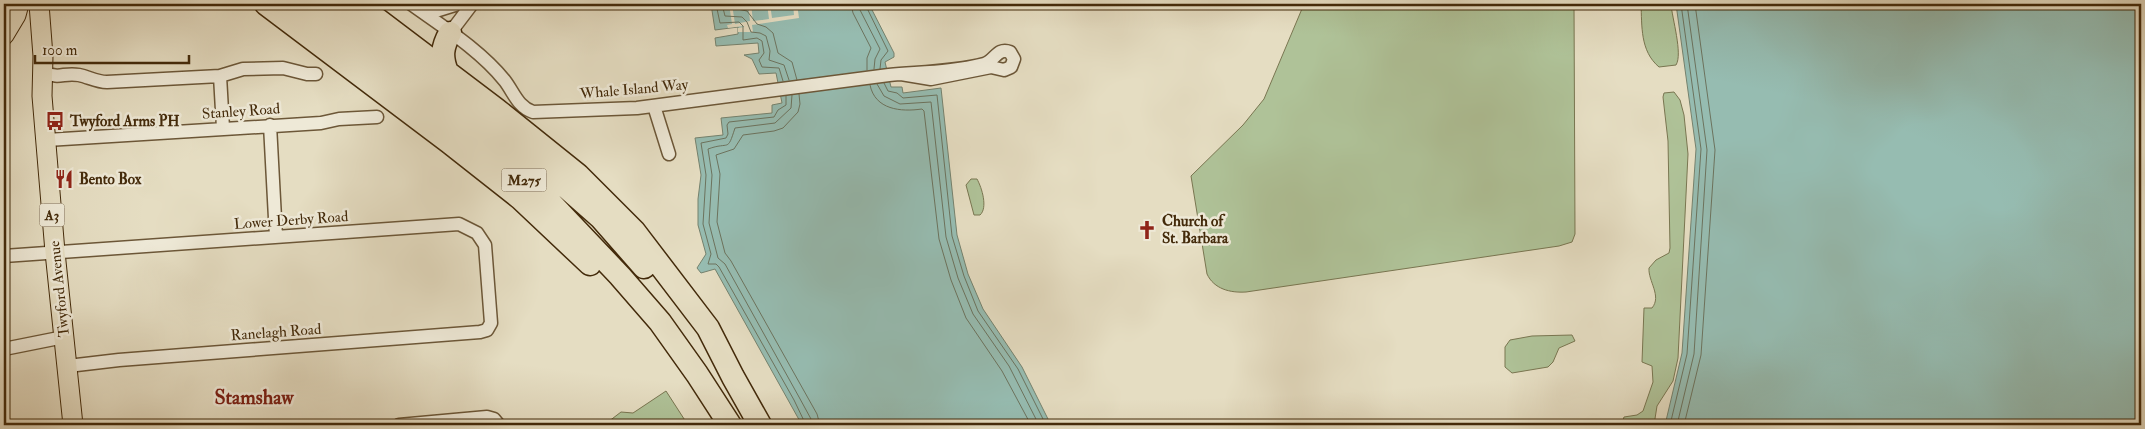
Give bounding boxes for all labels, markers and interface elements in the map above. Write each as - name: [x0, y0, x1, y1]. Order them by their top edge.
- scale bar: [35, 32, 189, 64]
- text: 100 m: [42, 41, 78, 60]
- street label: Whale Island Way: [578, 75, 689, 104]
- street label: Stanley Road: [201, 99, 281, 124]
- bus stop icon: Twyford Arms PH: [44, 110, 66, 132]
- place label: Twyford Arms PH: [69, 112, 179, 132]
- restaurant icon: Bento Box: [53, 168, 75, 190]
- road number: M275: [502, 168, 546, 192]
- place label: Bento Box: [79, 170, 142, 189]
- road number: A3: [40, 204, 64, 226]
- street label: Lower Derby Road: [233, 207, 350, 234]
- place label: Church of St. Barbara: [1162, 212, 1229, 248]
- church icon: Church of St. Barbara: [1136, 219, 1158, 241]
- street label: Twyford Avenue: [45, 240, 74, 338]
- street label: Ranelagh Road: [230, 320, 323, 345]
- district label: Stamshaw: [215, 385, 294, 410]

